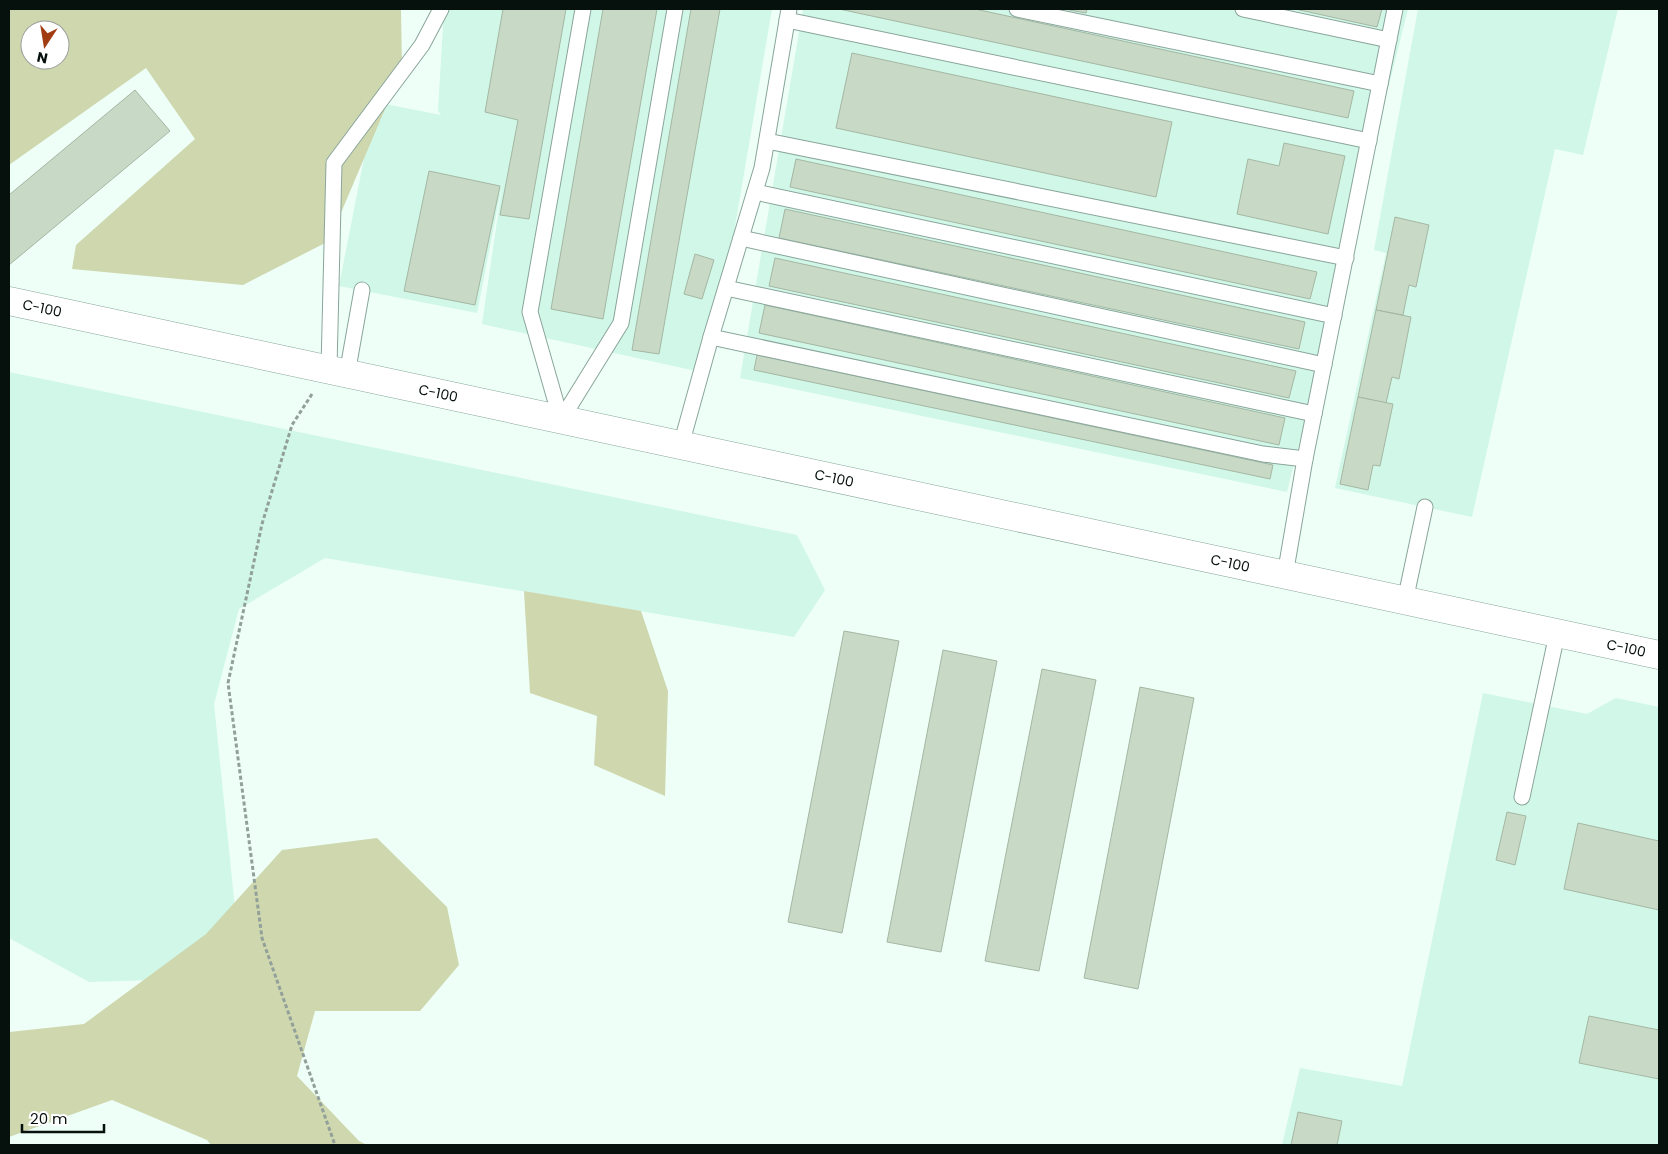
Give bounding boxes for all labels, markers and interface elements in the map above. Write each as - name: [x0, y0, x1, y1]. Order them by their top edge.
- north arrow: [20, 20, 70, 70]
- text: N: [35, 47, 50, 69]
- street label: С-100: [21, 294, 64, 322]
- street label: С-100: [417, 379, 460, 407]
- street label: С-100: [813, 464, 856, 492]
- street label: С-100: [1209, 549, 1252, 577]
- street label: С-100: [1605, 634, 1648, 662]
- scale bar: [22, 1102, 105, 1134]
- text: 20 m: [30, 1108, 68, 1129]

